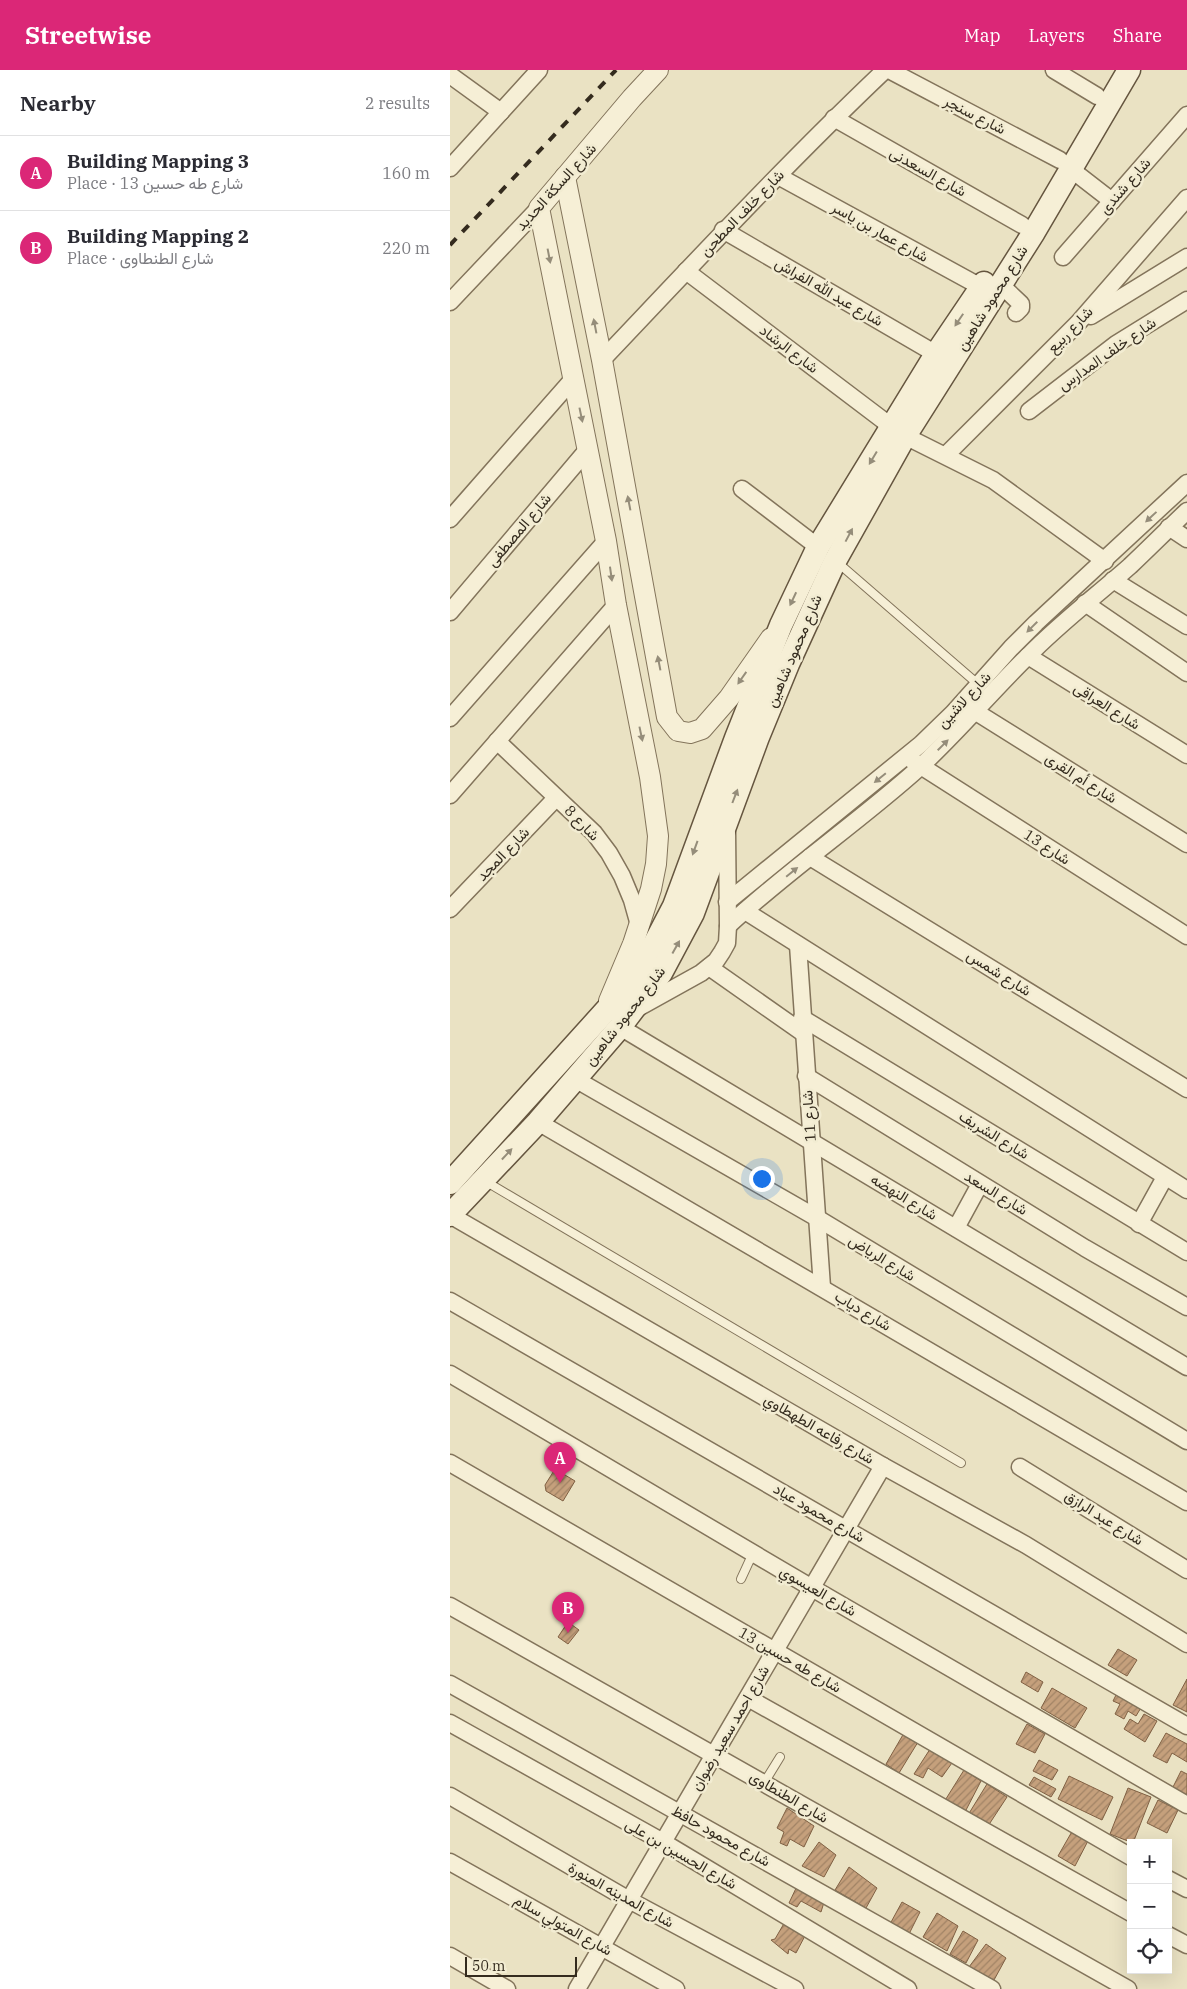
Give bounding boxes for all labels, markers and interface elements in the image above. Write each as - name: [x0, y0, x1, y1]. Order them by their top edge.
- text: Streetwise: [25, 19, 151, 51]
- text: Map: [964, 24, 1001, 47]
- text: Layers: [1029, 24, 1085, 47]
- text: Share: [1113, 24, 1162, 47]
- text: Nearby: [20, 89, 96, 117]
- street label: شارع سنجر: [939, 91, 1009, 140]
- text: 2 results: [365, 93, 430, 113]
- street label: شارع السكة الحديد: [511, 139, 602, 236]
- street label: شارع السعدنى: [886, 143, 970, 202]
- text: Building Mapping 3: [67, 149, 249, 173]
- street label: شارع شندى: [1095, 153, 1156, 219]
- text: A: [30, 163, 42, 183]
- text: 160 m: [382, 163, 430, 183]
- street label: شارع خلف المطحن: [695, 165, 789, 261]
- text: Place · شارع طه حسين 13: [67, 173, 243, 193]
- street label: شارع عمار بن ياسر: [827, 197, 932, 268]
- text: Building Mapping 2: [67, 224, 249, 248]
- text: B: [30, 238, 42, 258]
- text: 220 m: [382, 238, 430, 258]
- street label: شارع محمود شاهين: [952, 241, 1033, 355]
- text: Place · شارع الطنطاوى: [67, 248, 214, 268]
- one-way arrow: [545, 248, 553, 264]
- street label: شارع عبد الله الفراش: [771, 253, 887, 332]
- street label: شارع ربيع: [1043, 302, 1098, 359]
- one-way arrow: [954, 313, 964, 327]
- street label: شارع خلف المدارس: [1054, 313, 1161, 396]
- one-way arrow: [591, 318, 599, 334]
- street label: شارع الرشاد: [755, 320, 823, 379]
- one-way arrow: [577, 407, 585, 422]
- one-way arrow: [868, 451, 877, 464]
- street label: شارع المصطفى: [482, 489, 557, 572]
- one-way arrow: [624, 494, 632, 510]
- one-way arrow: [1145, 511, 1158, 522]
- one-way arrow: [845, 528, 853, 542]
- one-way arrow: [607, 567, 615, 583]
- street label: شارع محمود شاهين: [761, 591, 828, 711]
- one-way arrow: [788, 592, 796, 606]
- one-way arrow: [1026, 621, 1038, 633]
- one-way arrow: [654, 654, 662, 670]
- street label: شارع لاشين: [933, 667, 996, 733]
- one-way arrow: [737, 672, 747, 685]
- street label: شارع العراقى: [1069, 678, 1144, 735]
- one-way arrow: [637, 727, 645, 742]
- one-way arrow: [937, 739, 949, 751]
- street label: شارع أم القرى: [1041, 748, 1121, 809]
- one-way arrow: [874, 773, 887, 784]
- one-way arrow: [731, 788, 739, 803]
- street label: شارع 8: [559, 801, 604, 846]
- street label: شارع المجد: [472, 822, 535, 886]
- street label: شارع 13: [1019, 825, 1074, 870]
- one-way arrow: [691, 841, 699, 856]
- one-way arrow: [785, 866, 798, 877]
- one-way arrow: [672, 940, 680, 955]
- street label: شارع شمس: [962, 945, 1035, 1002]
- street label: شارع محمود شاهين: [580, 962, 671, 1070]
- street label: شارع 11: [797, 1089, 822, 1142]
- street label: شارع الشريف: [955, 1106, 1033, 1165]
- one-way arrow: [501, 1149, 513, 1161]
- your location: [749, 1166, 775, 1192]
- street label: شارع السعد: [960, 1166, 1032, 1221]
- street label: شارع النهضه: [866, 1169, 941, 1226]
- street label: شارع الرياض: [844, 1230, 919, 1287]
- street label: شارع دياب: [831, 1286, 895, 1337]
- street label: شارع رفاعه الطهطاوي: [759, 1389, 878, 1471]
- pin: A: [544, 1442, 576, 1483]
- street label: شارع محمود عياد: [769, 1479, 868, 1548]
- street label: شارع عبد الرازق: [1060, 1486, 1147, 1551]
- street label: شارع العيسوي: [775, 1561, 860, 1624]
- pin: B: [552, 1592, 584, 1633]
- street label: شارع طه حسين 13: [734, 1622, 845, 1699]
- street label: شارع احمد سعيد رضوان: [686, 1662, 775, 1795]
- street label: شارع الطنطاوى: [745, 1766, 832, 1829]
- street label: شارع محمود حافظ: [668, 1801, 774, 1872]
- street label: شارع الحسين بن على: [621, 1814, 741, 1895]
- map controls: [1127, 1839, 1172, 1974]
- button: +: [1127, 1839, 1172, 1884]
- street label: شارع المدينه المنورة: [564, 1858, 678, 1933]
- button: −: [1127, 1884, 1172, 1929]
- street label: شارع المتولي سلام: [509, 1890, 616, 1963]
- button: locate: [1127, 1929, 1172, 1974]
- scale bar: [465, 1954, 578, 1977]
- text: 50 m: [472, 1957, 505, 1975]

